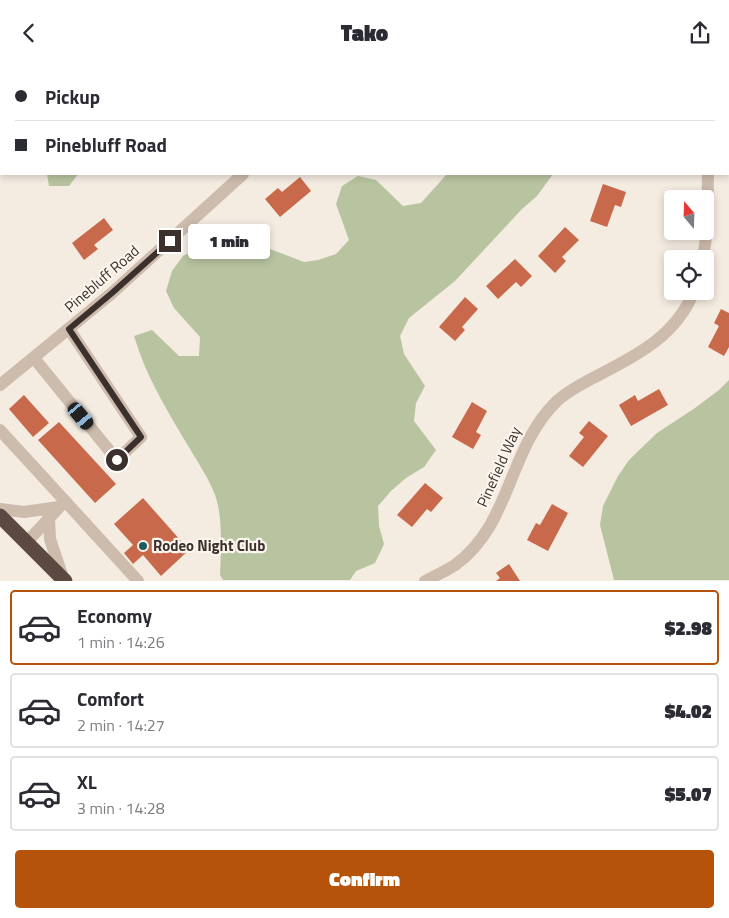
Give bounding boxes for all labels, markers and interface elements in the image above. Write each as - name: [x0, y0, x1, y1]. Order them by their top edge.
- text: Tako: [341, 16, 388, 50]
- icon: back: [15, 19, 43, 47]
- icon: share: [686, 19, 714, 47]
- text: Pickup: [45, 82, 100, 111]
- text: Pinebluff Road: [45, 130, 167, 159]
- north arrow: [664, 190, 714, 240]
- map controls: [664, 190, 714, 300]
- callout: 1 min: [188, 223, 270, 259]
- text: 1 min: [209, 229, 249, 253]
- route end: [159, 230, 181, 252]
- street label: Pinebluff Road: [59, 239, 144, 318]
- button: locate: [664, 250, 714, 300]
- car: [65, 400, 96, 432]
- street label: Pinefield Way: [471, 423, 527, 511]
- route start: [106, 449, 128, 471]
- place label: Rodeo Night Club: [153, 534, 265, 557]
- marker: Rodeo Night Club: [137, 540, 149, 552]
- text: Economy: [77, 601, 152, 630]
- icon: car: [17, 605, 62, 650]
- text: $2.98: [665, 613, 712, 642]
- text: 1 min · 14:26: [77, 630, 165, 654]
- text: Comfort: [77, 684, 144, 713]
- icon: car: [17, 688, 62, 733]
- text: $4.02: [665, 696, 712, 725]
- text: 2 min · 14:27: [77, 713, 165, 737]
- text: XL: [77, 767, 97, 796]
- icon: car: [17, 771, 62, 816]
- text: $5.07: [665, 779, 712, 808]
- text: 3 min · 14:28: [77, 796, 165, 820]
- button: Confirm: [15, 850, 714, 908]

